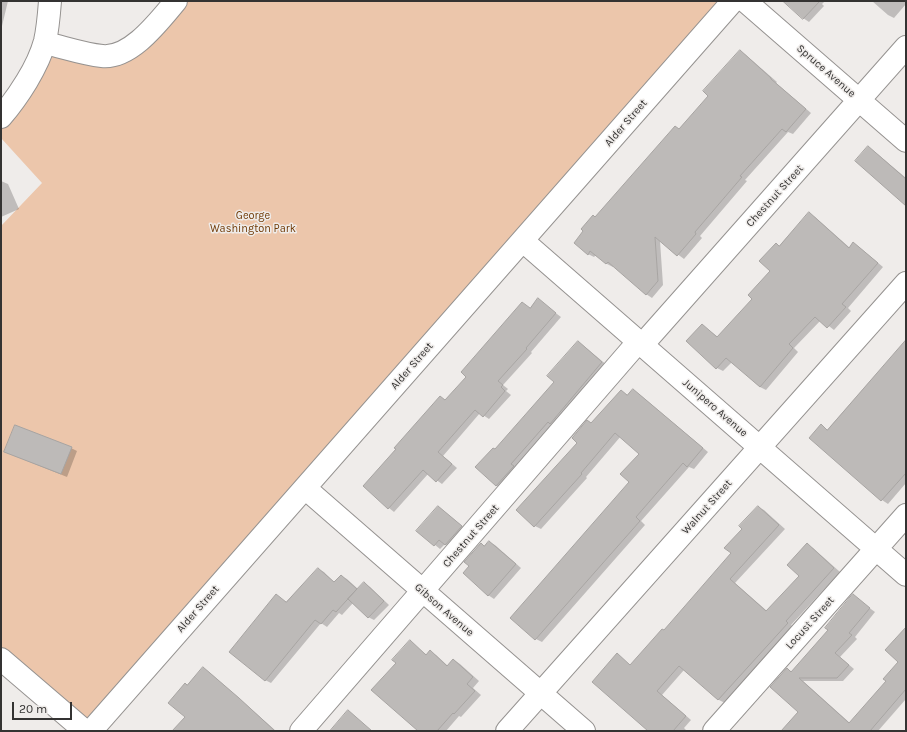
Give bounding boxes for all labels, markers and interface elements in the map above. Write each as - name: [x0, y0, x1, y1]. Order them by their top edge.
- street label: Spruce Avenue: [794, 42, 858, 100]
- street label: Alder Street: [602, 97, 650, 149]
- street label: Chestnut Street: [744, 162, 806, 230]
- park label: George Washington Park: [210, 209, 296, 235]
- street label: Alder Street: [388, 340, 436, 392]
- street label: Junipero Avenue: [680, 376, 750, 440]
- street label: Walnut Street: [679, 477, 735, 537]
- street label: Chestnut Street: [440, 502, 502, 570]
- street label: Gibson Avenue: [412, 581, 476, 639]
- street label: Alder Street: [174, 583, 222, 635]
- street label: Locust Street: [783, 594, 837, 652]
- scale bar: [14, 694, 74, 720]
- text: 20 m: [19, 702, 47, 716]

